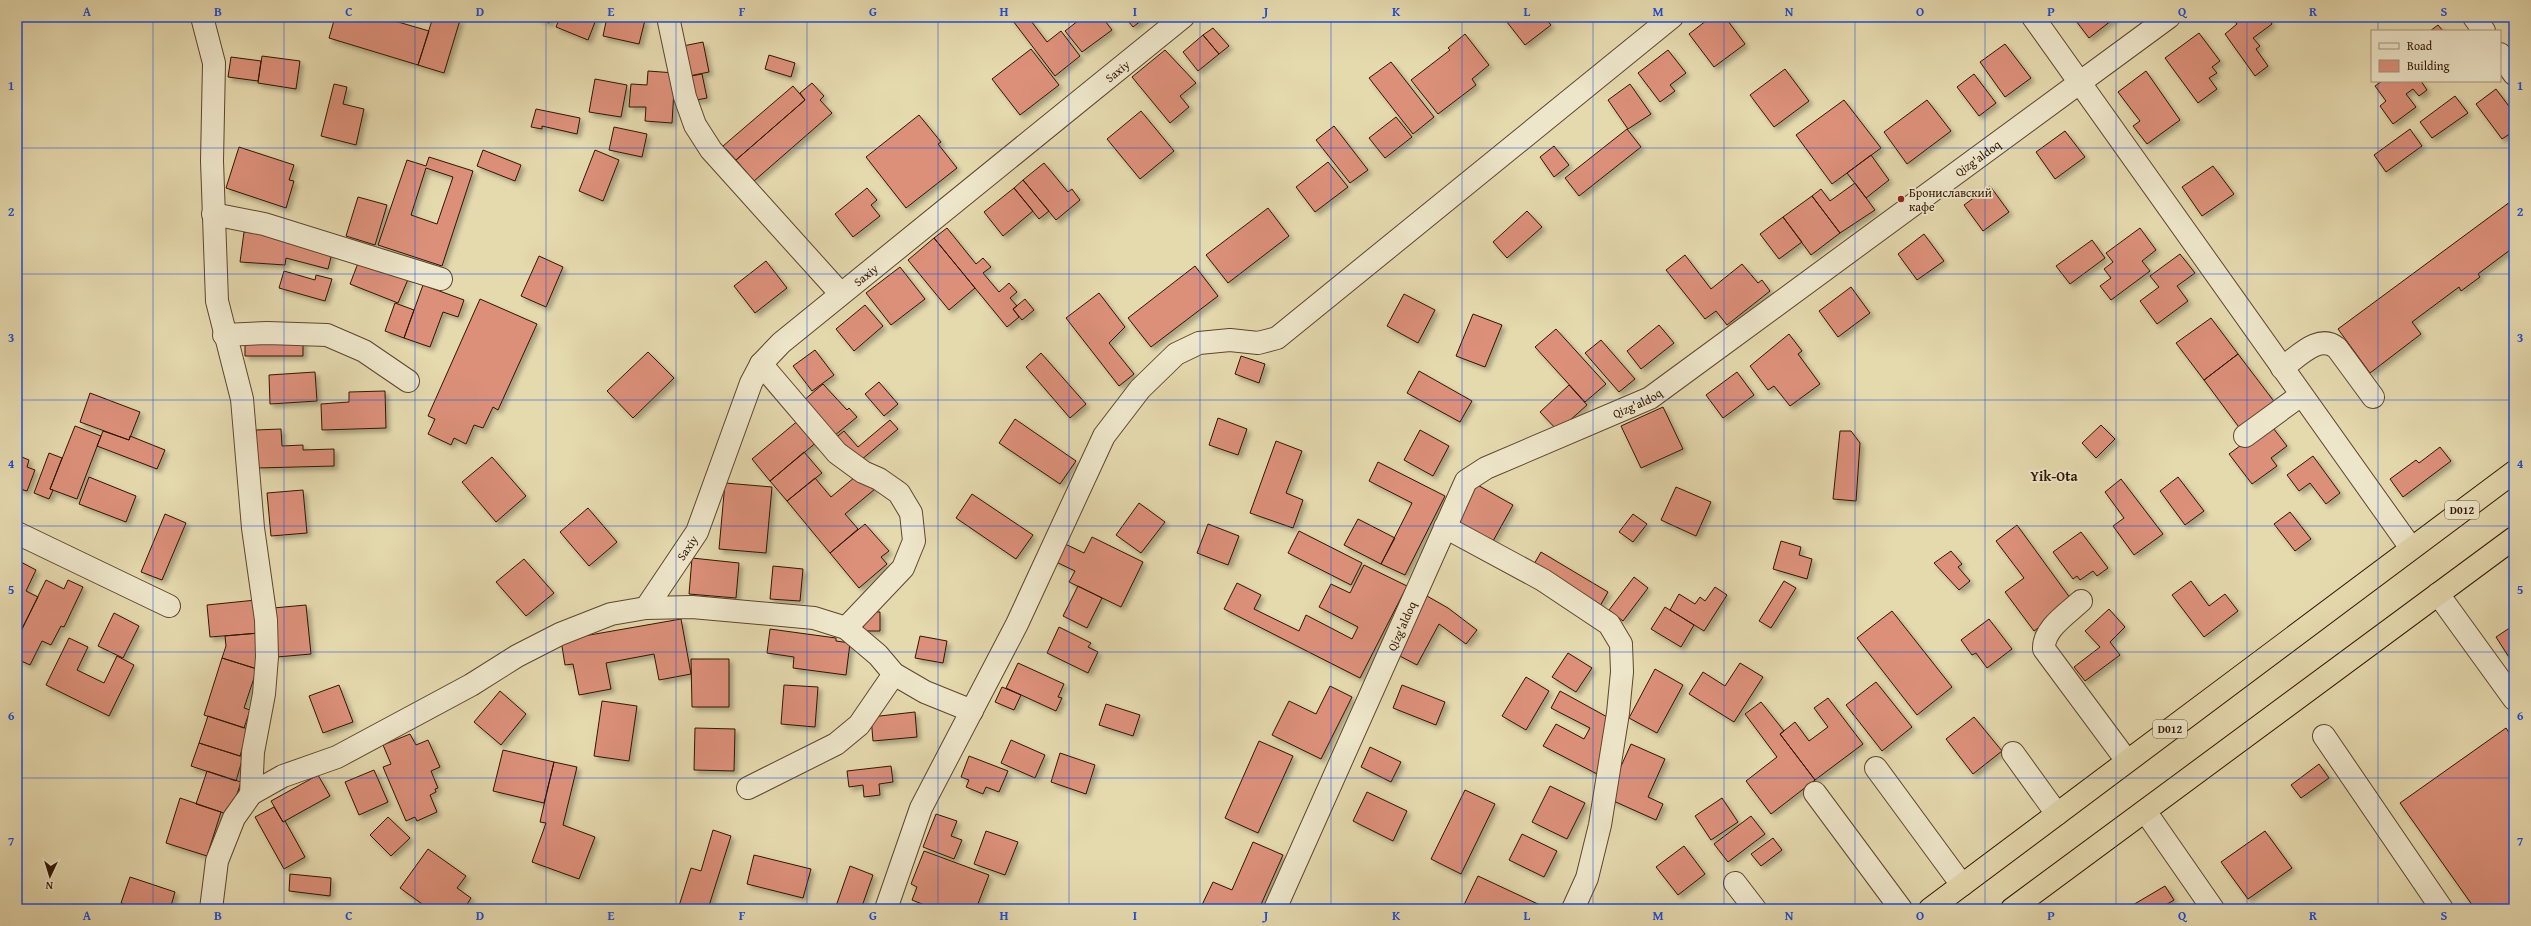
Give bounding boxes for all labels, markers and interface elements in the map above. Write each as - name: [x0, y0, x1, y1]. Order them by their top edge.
- text: A: [83, 2, 92, 21]
- text: B: [214, 2, 222, 21]
- text: C: [345, 2, 353, 21]
- text: D: [476, 2, 484, 21]
- text: E: [608, 2, 615, 21]
- text: F: [739, 2, 746, 21]
- text: G: [869, 2, 877, 21]
- text: H: [999, 2, 1009, 21]
- text: I: [1133, 2, 1137, 21]
- text: J: [1262, 2, 1269, 21]
- text: K: [1392, 2, 1401, 21]
- text: L: [1524, 2, 1531, 21]
- text: M: [1652, 2, 1664, 21]
- text: N: [1785, 2, 1794, 21]
- text: O: [1916, 2, 1924, 21]
- text: P: [2047, 2, 2055, 21]
- text: Q: [2178, 2, 2188, 21]
- text: R: [2309, 2, 2318, 21]
- text: S: [2441, 2, 2448, 21]
- legend: [2371, 30, 2501, 82]
- text: Road: [2407, 37, 2433, 54]
- street label: Saxiy: [1101, 55, 1133, 86]
- text: Building: [2407, 57, 2450, 74]
- text: 1: [8, 76, 14, 95]
- text: 1: [2517, 76, 2523, 95]
- street label: Qizg'aldoq: [1951, 135, 2004, 180]
- place label: Брониславский кафе: [1909, 184, 1992, 215]
- marker: Брониславский кафе: [1896, 194, 1906, 204]
- text: 2: [8, 202, 15, 221]
- text: 2: [2517, 202, 2524, 221]
- street label: Saxiy: [849, 260, 881, 290]
- text: 3: [8, 328, 14, 347]
- text: 3: [2517, 328, 2523, 347]
- street label: Qizg'aldoq: [1610, 383, 1666, 422]
- text: 4: [8, 454, 15, 473]
- text: 4: [2517, 454, 2524, 473]
- district label: Yik-Ota: [2030, 466, 2078, 486]
- road number: D012: [2445, 501, 2479, 519]
- street label: Saxiy: [672, 531, 701, 563]
- text: 5: [8, 580, 15, 599]
- text: 5: [2517, 580, 2524, 599]
- street label: Qizg'aldoq: [1383, 598, 1420, 654]
- text: 6: [8, 706, 15, 725]
- text: 6: [2517, 706, 2524, 725]
- road number: D012: [2153, 720, 2187, 738]
- text: 7: [8, 832, 15, 851]
- text: 7: [2517, 832, 2524, 851]
- north arrow: [30, 856, 70, 896]
- text: N: [44, 878, 54, 894]
- text: A: [83, 906, 92, 925]
- text: B: [214, 906, 222, 925]
- text: C: [345, 906, 353, 925]
- text: D: [476, 906, 484, 925]
- text: E: [608, 906, 615, 925]
- text: F: [739, 906, 746, 925]
- text: G: [869, 906, 877, 925]
- text: H: [999, 906, 1009, 925]
- text: I: [1133, 906, 1137, 925]
- text: J: [1262, 906, 1269, 925]
- text: K: [1392, 906, 1401, 925]
- text: L: [1524, 906, 1531, 925]
- text: M: [1652, 906, 1664, 925]
- text: N: [1785, 906, 1794, 925]
- text: O: [1916, 906, 1924, 925]
- text: P: [2047, 906, 2055, 925]
- text: Q: [2178, 906, 2188, 925]
- text: R: [2309, 906, 2318, 925]
- text: S: [2441, 906, 2448, 925]

